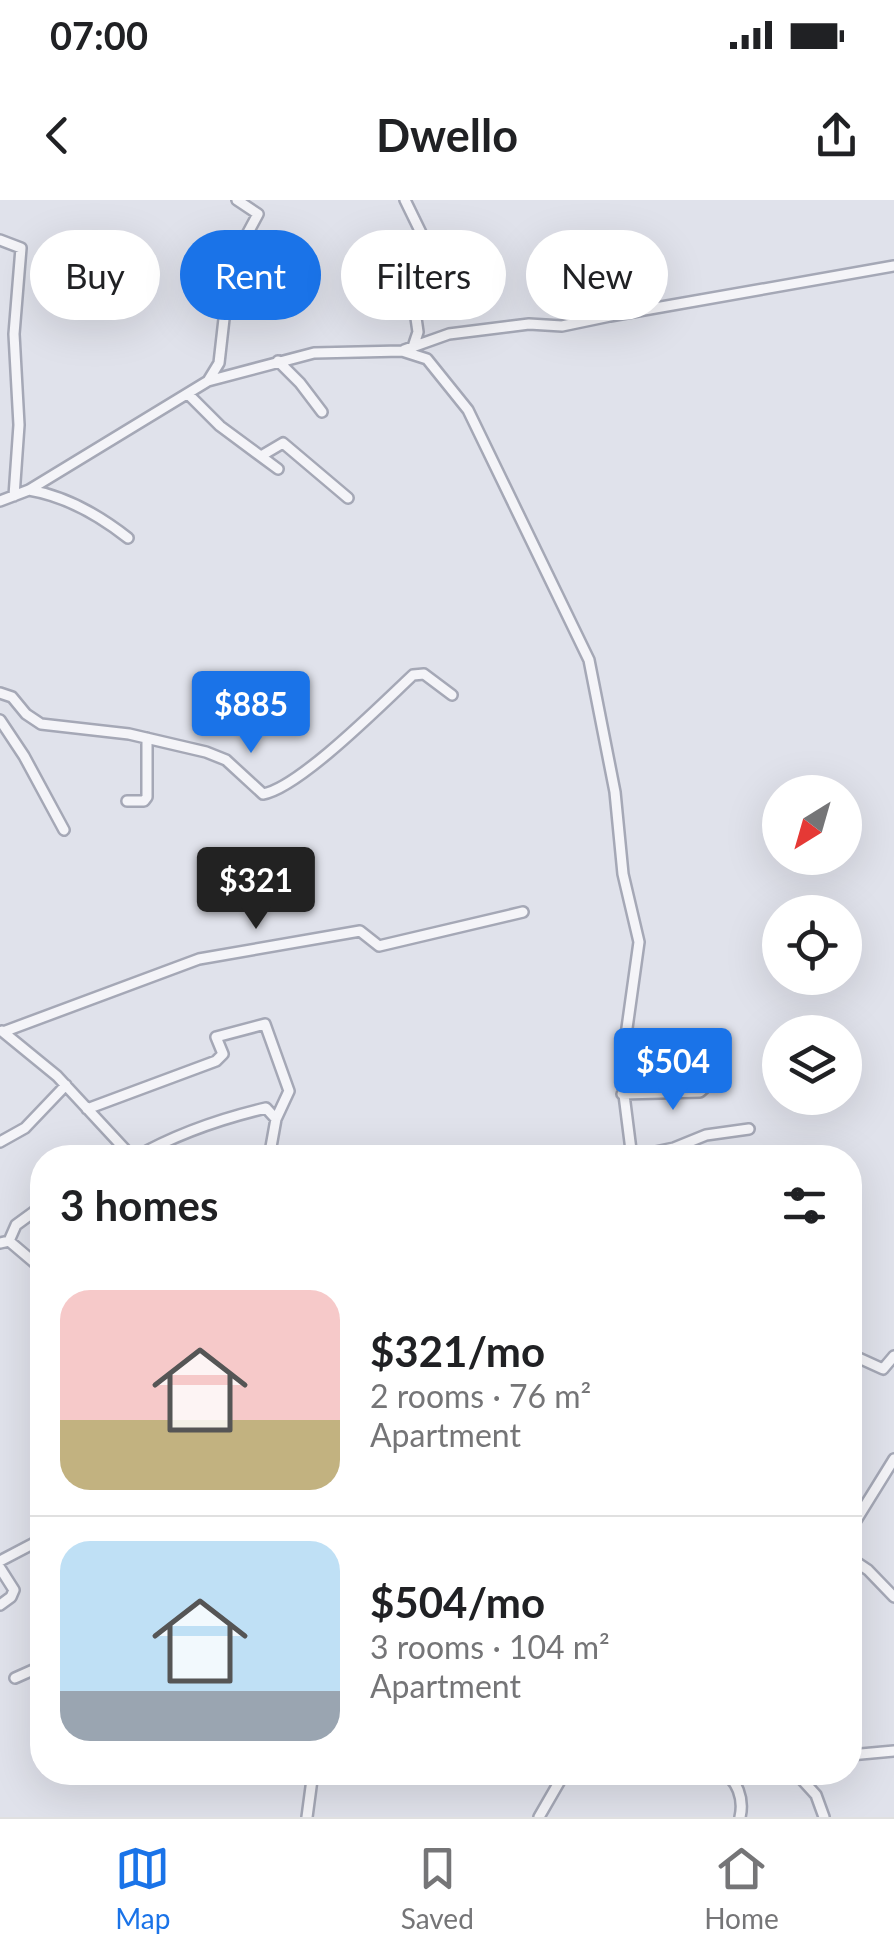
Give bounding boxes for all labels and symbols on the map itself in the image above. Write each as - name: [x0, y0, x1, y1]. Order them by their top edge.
- pin: $885: [192, 671, 310, 756]
- north arrow: [762, 775, 862, 875]
- pin: $321: [197, 847, 315, 932]
- pin: $504: [614, 1028, 732, 1113]

